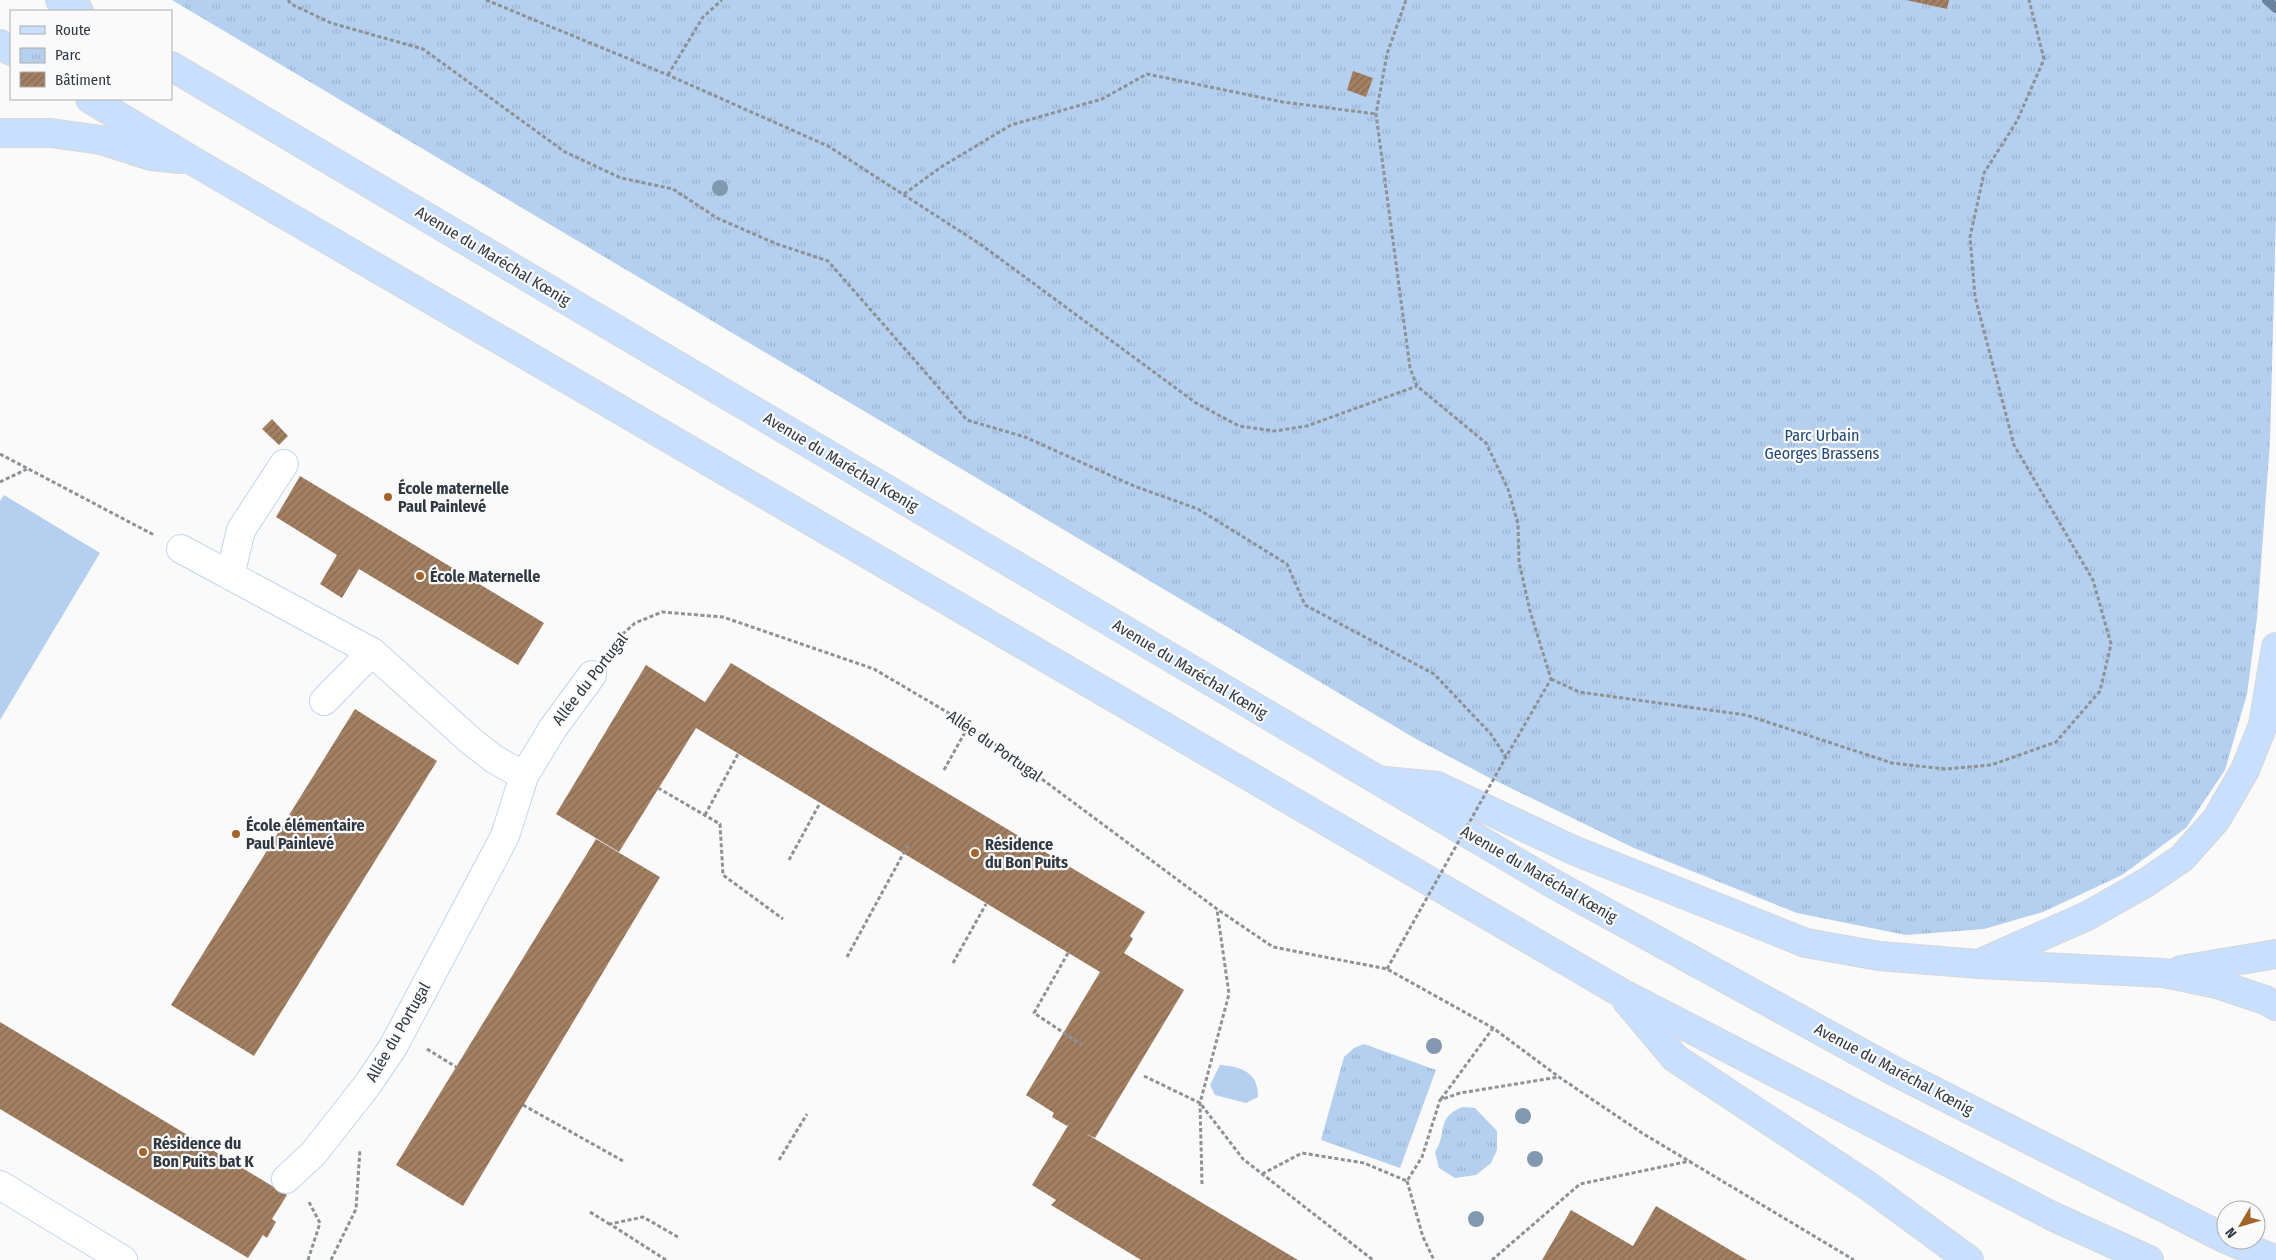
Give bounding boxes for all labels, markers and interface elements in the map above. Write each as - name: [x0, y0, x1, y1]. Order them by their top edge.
- legend: [10, 10, 172, 100]
- text: Route: [55, 21, 91, 39]
- text: Parc: [55, 46, 81, 64]
- text: Bâtiment: [55, 71, 111, 89]
- street label: Avenue du Maréchal Kœnig: [412, 202, 574, 310]
- street label: Avenue du Maréchal Kœnig: [760, 408, 922, 516]
- park label: Parc Urbain Georges Brassens: [1765, 426, 1880, 463]
- place label: École maternelle Paul Painlevé: [398, 478, 509, 516]
- marker: École maternelle Paul Painlevé: [382, 491, 394, 503]
- place label: École Maternelle: [430, 566, 540, 586]
- marker: École Maternelle: [414, 570, 426, 582]
- street label: Avenue du Maréchal Kœnig: [1109, 615, 1271, 723]
- street label: Allée du Portugal: [548, 629, 632, 729]
- street label: Allée du Portugal: [944, 706, 1046, 786]
- place label: École élémentaire Paul Painlevé: [246, 815, 365, 853]
- street label: Avenue du Maréchal Kœnig: [1458, 821, 1621, 927]
- marker: École élémentaire Paul Painlevé: [230, 828, 242, 840]
- place label: Résidence du Bon Puits: [985, 835, 1068, 872]
- marker: Résidence du Bon Puits: [969, 847, 981, 859]
- street label: Allée du Portugal: [362, 979, 434, 1085]
- street label: Avenue du Maréchal Kœnig: [1811, 1019, 1977, 1119]
- place label: Résidence du Bon Puits bat K: [153, 1134, 254, 1171]
- marker: Résidence du Bon Puits bat K: [137, 1146, 149, 1158]
- north arrow: [2216, 1200, 2266, 1250]
- text: N: [2222, 1224, 2240, 1241]

